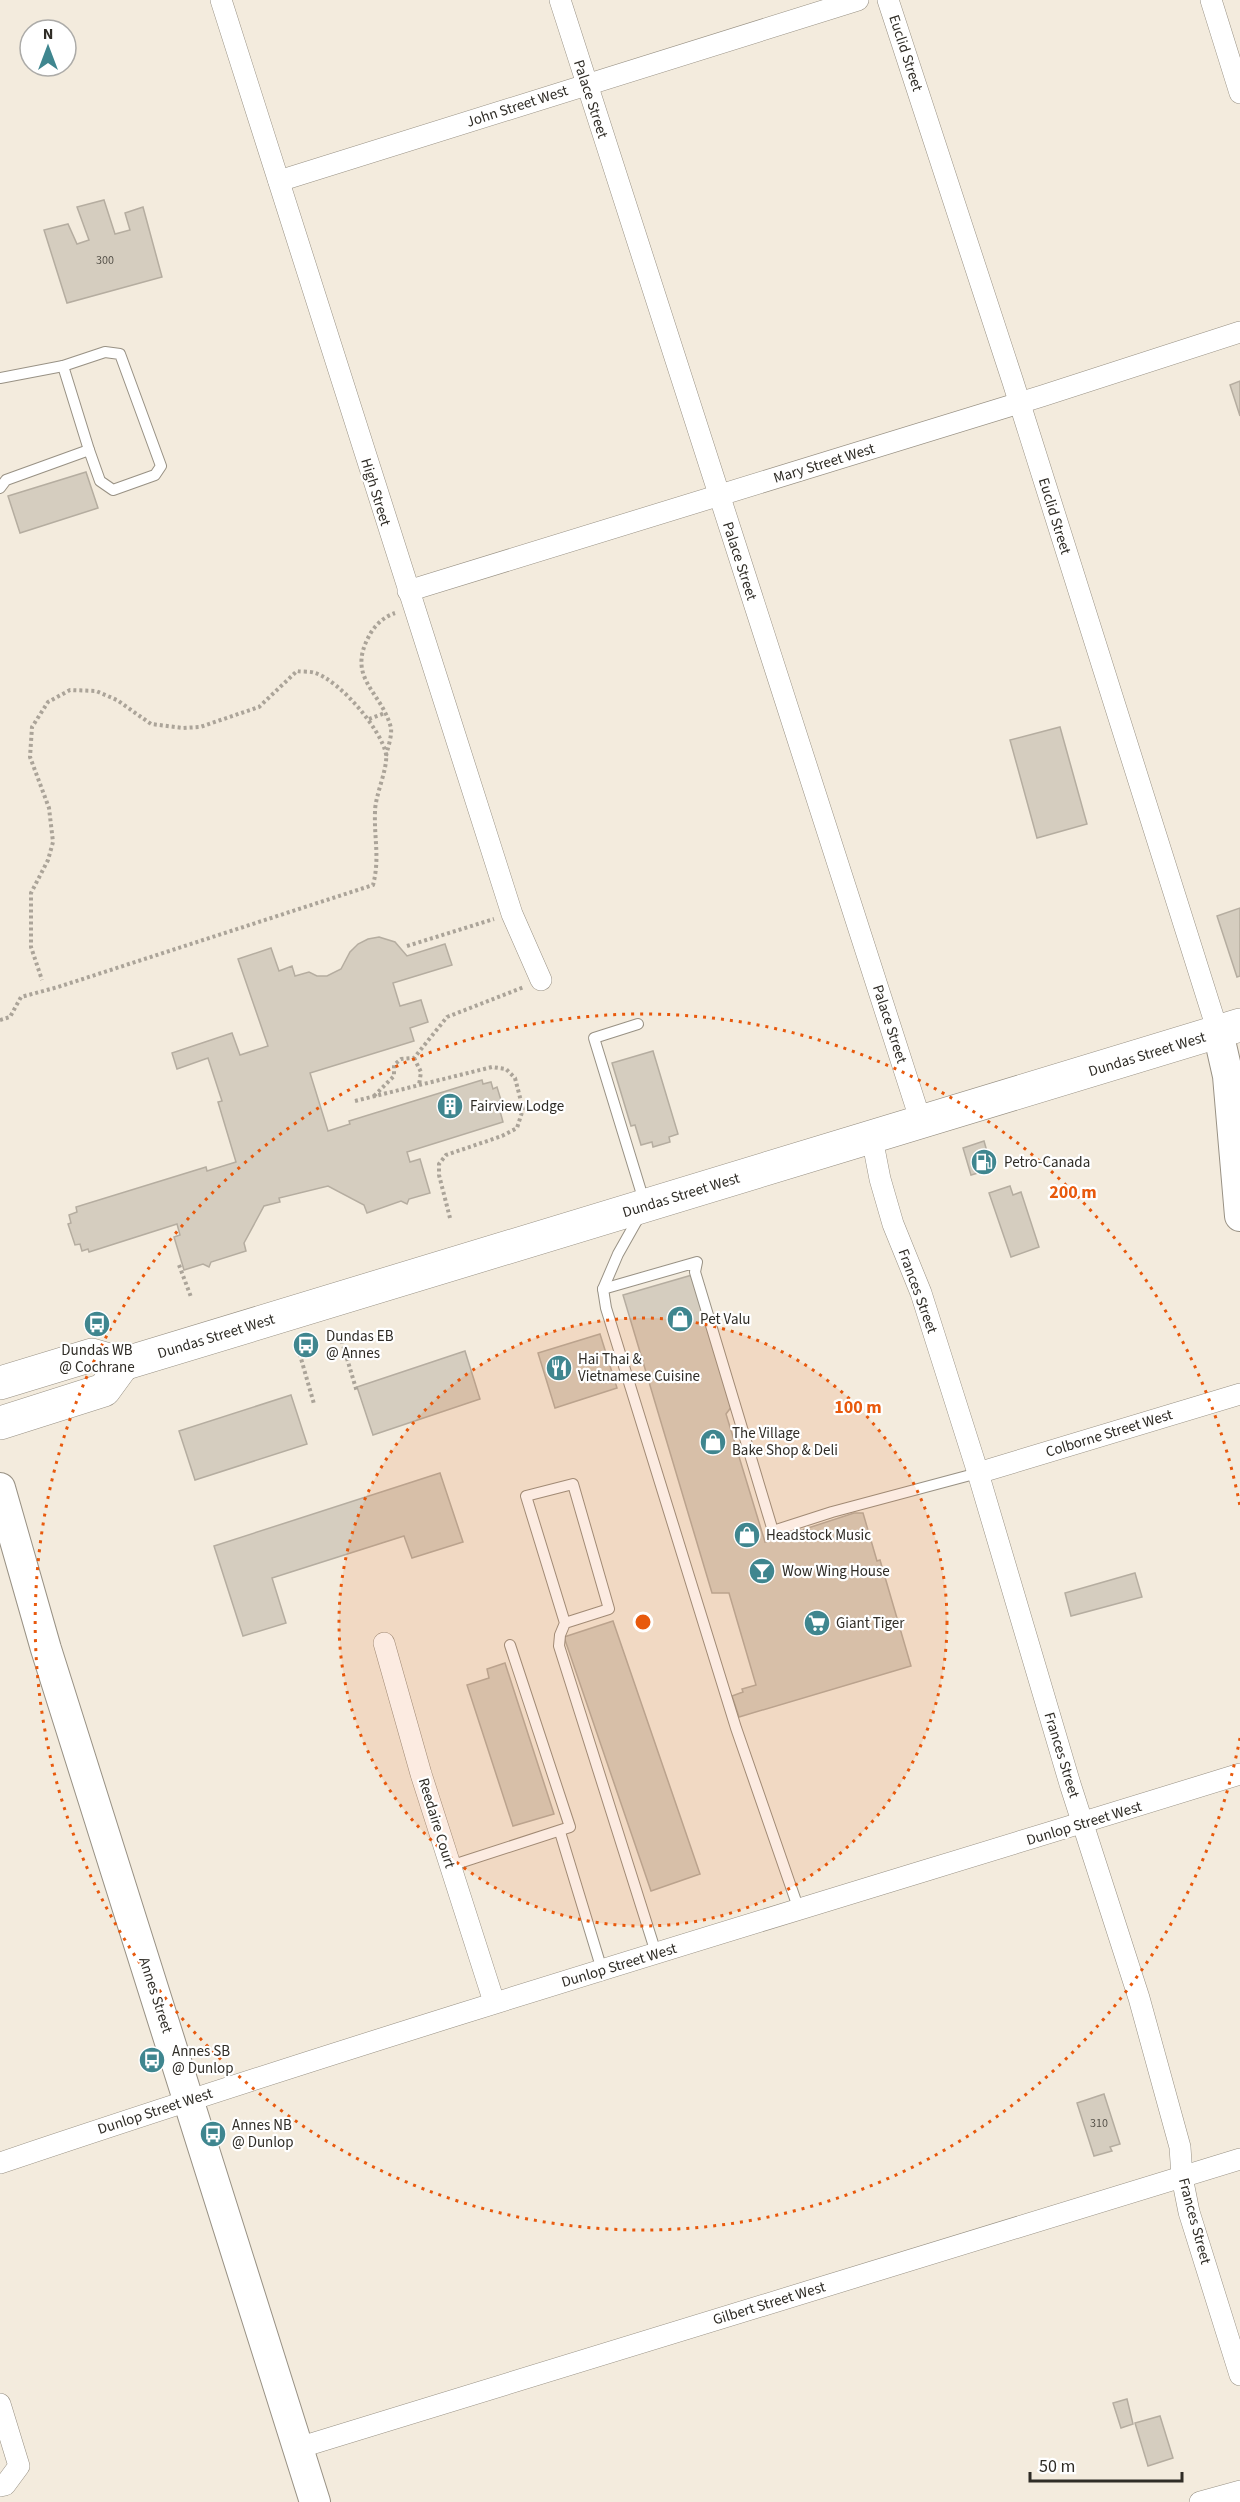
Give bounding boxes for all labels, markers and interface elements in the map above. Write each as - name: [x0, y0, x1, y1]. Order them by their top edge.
- street label: Euclid Street: [883, 12, 928, 94]
- north arrow: [18, 18, 78, 78]
- text: N: [43, 23, 53, 45]
- street label: Palace Street: [568, 57, 613, 141]
- street label: John Street West: [464, 80, 571, 133]
- house number: 300: [96, 252, 114, 269]
- street label: Mary Street West: [771, 438, 877, 489]
- street label: High Street: [355, 456, 396, 529]
- street label: Euclid Street: [1033, 475, 1076, 557]
- street label: Palace Street: [717, 519, 762, 603]
- street label: Palace Street: [867, 982, 912, 1066]
- street label: Dundas Street West: [1086, 1027, 1208, 1082]
- building icon: Fairview Lodge: [435, 1091, 465, 1121]
- place label: Fairview Lodge: [470, 1096, 564, 1117]
- fuel station icon: Petro-Canada: [969, 1147, 999, 1177]
- place label: Petro-Canada: [1004, 1152, 1090, 1173]
- street label: Dundas Street West: [620, 1168, 742, 1223]
- text: 200 m: [1049, 1180, 1097, 1205]
- street label: Frances Street: [893, 1246, 943, 1336]
- shop icon: Pet Valu: [665, 1304, 695, 1334]
- bus stop icon: Dundas WB @ Cochrane: [82, 1309, 112, 1339]
- street label: Dundas Street West: [155, 1309, 277, 1364]
- place label: Pet Valu: [700, 1309, 750, 1330]
- place label: Dundas EB @ Annes: [326, 1326, 394, 1364]
- bus stop icon: Dundas EB @ Annes: [291, 1330, 321, 1360]
- place label: Dundas WB @ Cochrane: [59, 1340, 135, 1378]
- place label: Hai Thai & Vietnamese Cuisine: [578, 1349, 700, 1387]
- restaurant icon: Hai Thai & Vietnamese Cuisine: [544, 1353, 574, 1383]
- text: 100 m: [834, 1395, 882, 1420]
- street label: Colborne Street West: [1043, 1404, 1175, 1463]
- place label: The Village Bake Shop & Deli: [732, 1423, 838, 1461]
- shop icon: The Village Bake Shop & Deli: [698, 1427, 728, 1457]
- shop icon: Headstock Music: [732, 1520, 762, 1550]
- place label: Headstock Music: [766, 1525, 871, 1546]
- bar icon: Wow Wing House: [747, 1556, 777, 1586]
- place label: Wow Wing House: [782, 1561, 890, 1582]
- supermarket icon: Giant Tiger: [802, 1608, 832, 1638]
- centre of rings: [633, 1612, 653, 1632]
- place label: Giant Tiger: [836, 1613, 905, 1634]
- street label: Frances Street: [1039, 1710, 1085, 1801]
- street label: Reedaire Court: [413, 1775, 460, 1871]
- street label: Dunlop Street West: [1024, 1796, 1144, 1851]
- street label: Dunlop Street West: [559, 1938, 679, 1993]
- street label: Annes Street: [133, 1954, 178, 2036]
- place label: Annes SB @ Dunlop: [172, 2041, 234, 2079]
- bus stop icon: Annes SB @ Dunlop: [137, 2045, 167, 2075]
- street label: Dunlop Street West: [95, 2083, 215, 2140]
- place label: Annes NB @ Dunlop: [232, 2115, 294, 2153]
- house number: 310: [1090, 2115, 1108, 2132]
- bus stop icon: Annes NB @ Dunlop: [198, 2119, 228, 2149]
- street label: Frances Street: [1173, 2176, 1216, 2267]
- street label: Gilbert Street West: [710, 2276, 828, 2331]
- scale bar: [1030, 2445, 1182, 2483]
- text: 50 m: [1039, 2454, 1075, 2479]

